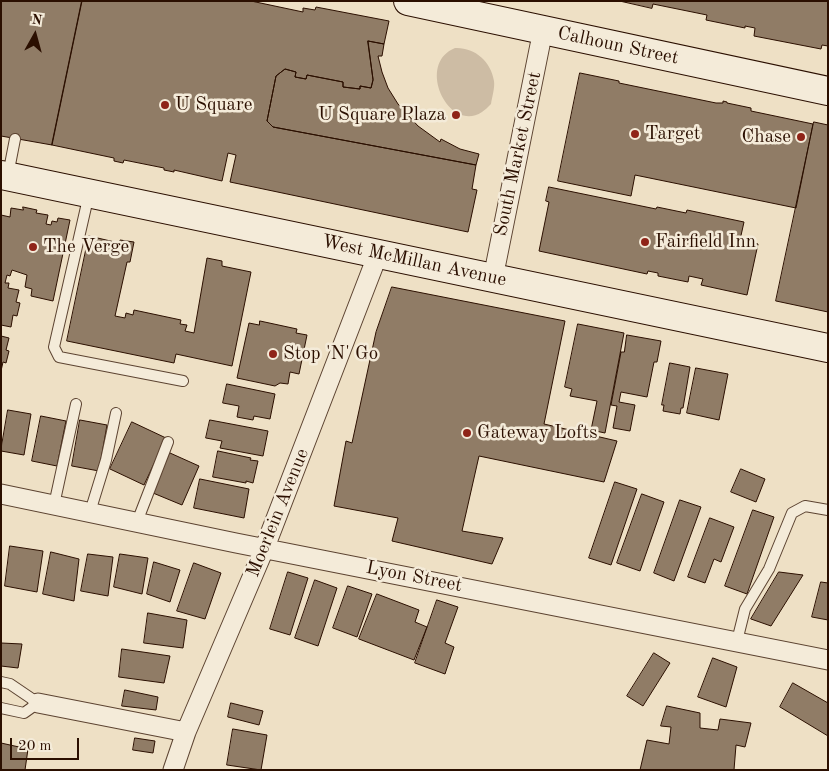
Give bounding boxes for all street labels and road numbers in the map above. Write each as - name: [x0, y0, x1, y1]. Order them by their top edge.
- street label: Calhoun Street: [555, 22, 681, 70]
- street label: South Market Street: [489, 70, 547, 238]
- street label: West McMillan Avenue: [320, 230, 508, 292]
- street label: Moerlein Avenue: [242, 445, 314, 581]
- street label: Lyon Street: [364, 557, 464, 597]

